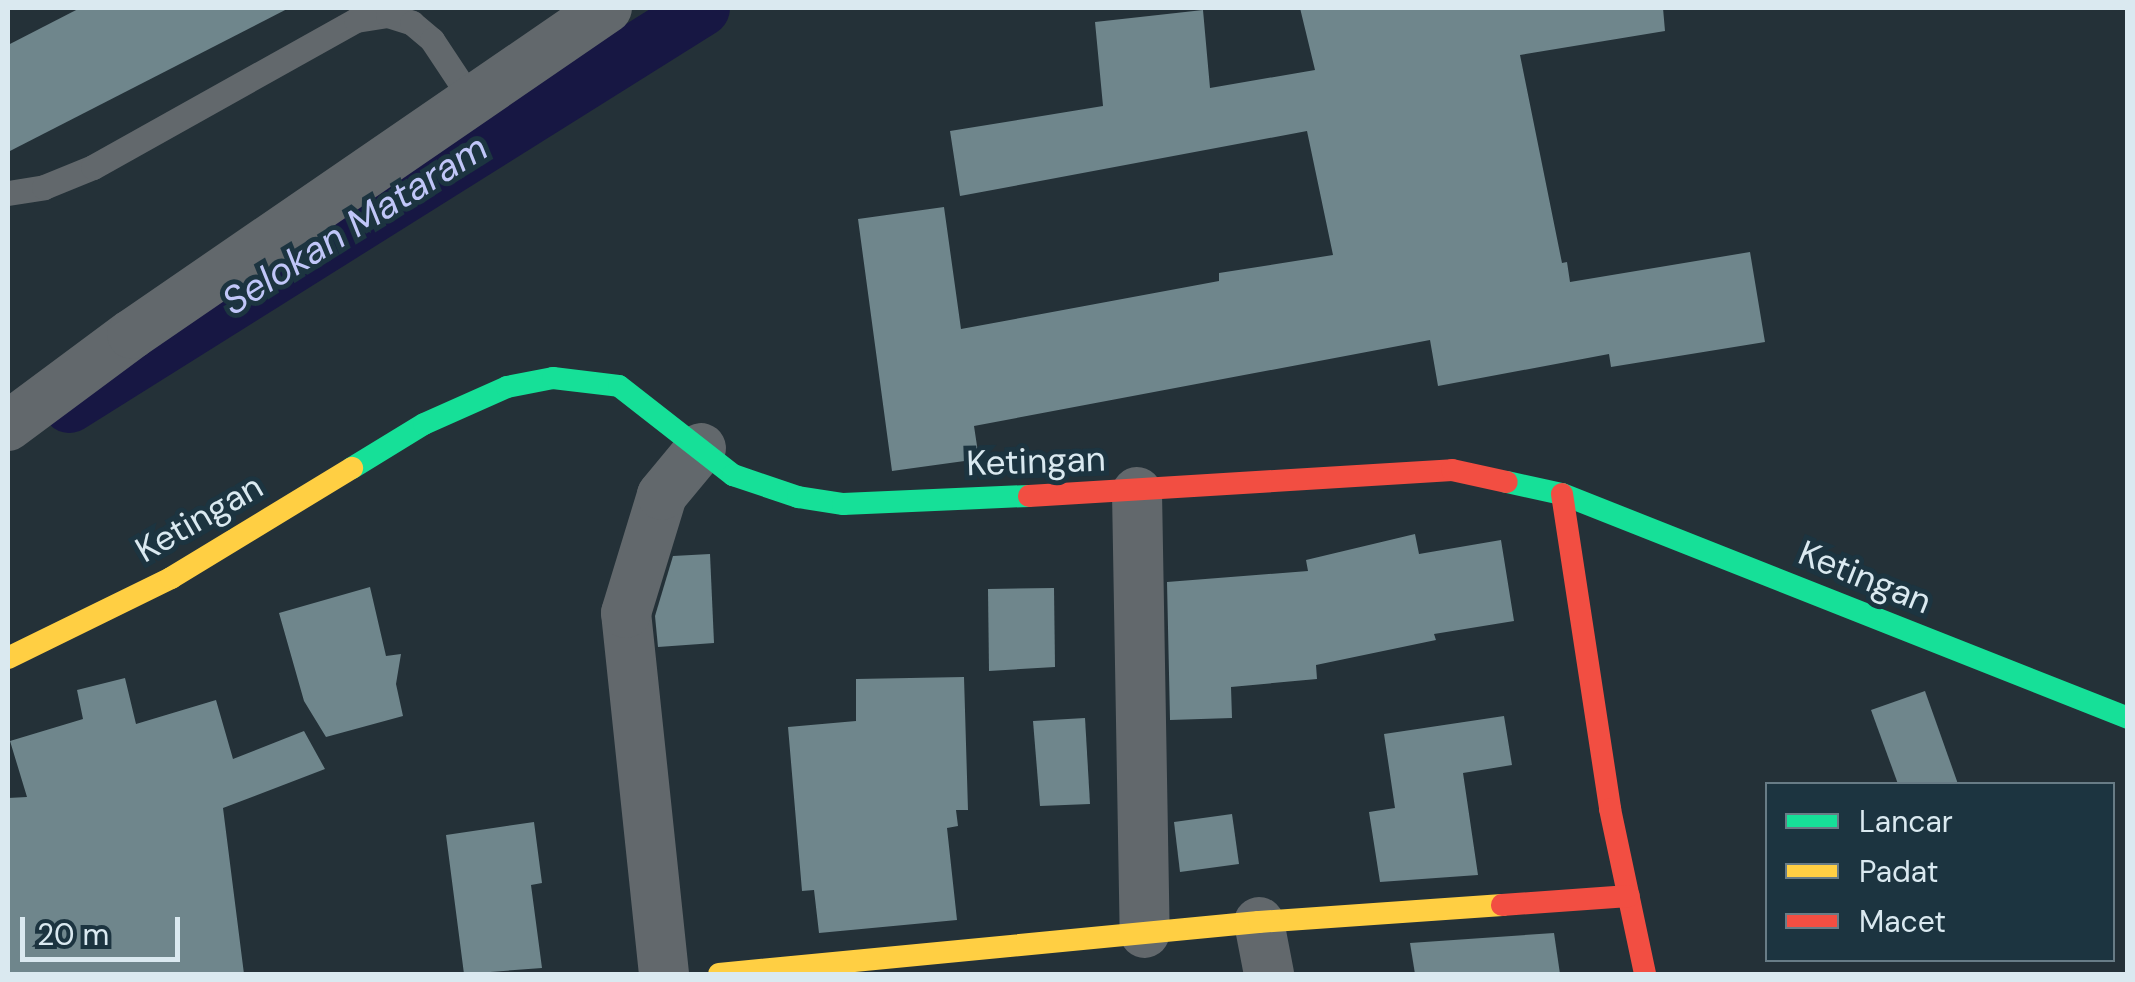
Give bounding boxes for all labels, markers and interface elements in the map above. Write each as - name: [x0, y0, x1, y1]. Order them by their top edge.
- water label: Selokan Mataram: [214, 125, 496, 325]
- street label: Ketingan: [966, 438, 1106, 484]
- street label: Ketingan: [128, 465, 270, 571]
- street label: Ketingan: [1792, 531, 1938, 623]
- legend: [1765, 782, 2115, 962]
- text: Lancar: [1859, 802, 1953, 841]
- text: Padat: [1859, 852, 1939, 891]
- scale bar: [25, 897, 185, 959]
- text: Macet: [1859, 902, 1946, 941]
- text: 20 m: [37, 915, 109, 954]

